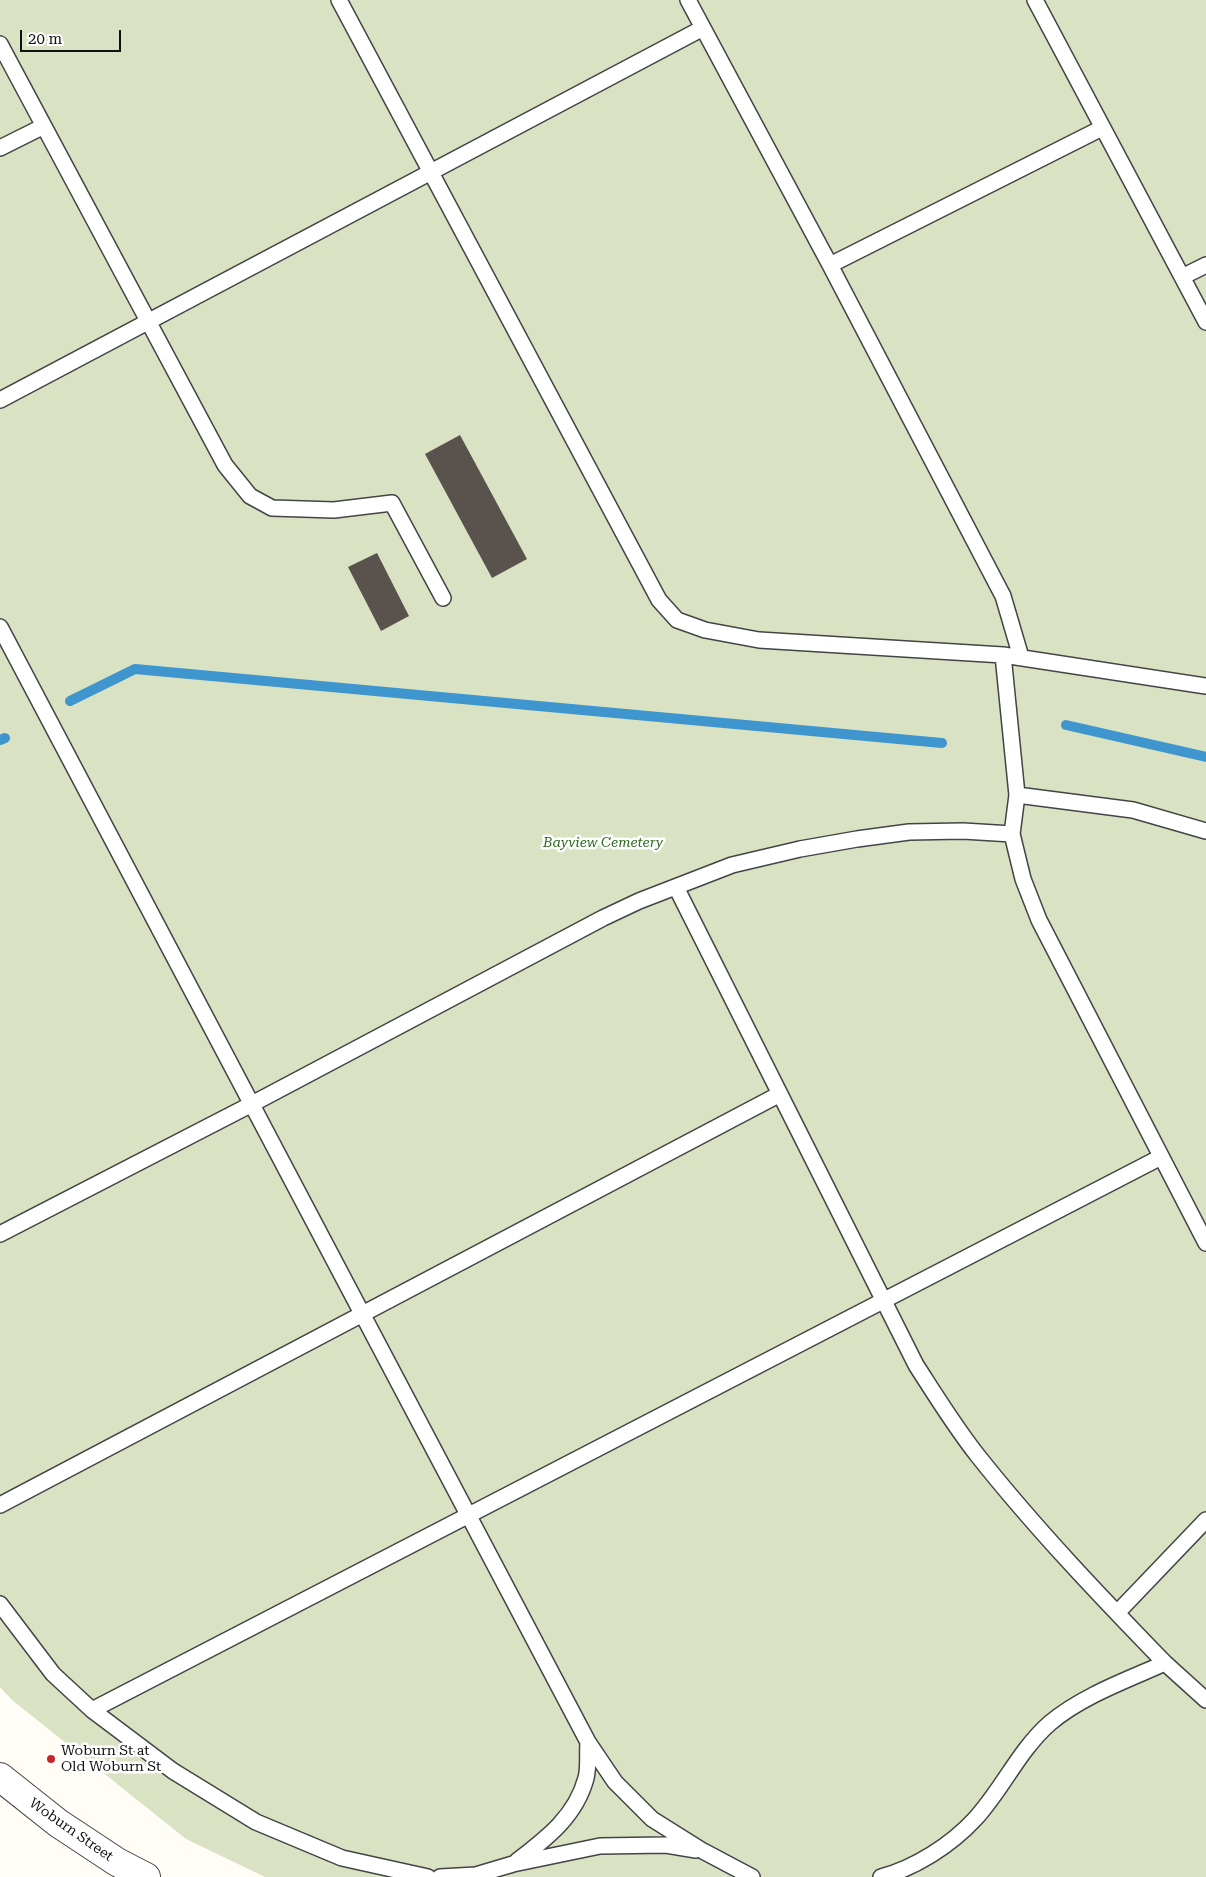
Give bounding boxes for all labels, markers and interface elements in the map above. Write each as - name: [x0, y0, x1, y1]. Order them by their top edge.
- scale bar: [22, 20, 124, 52]
- text: 20 m: [28, 30, 62, 48]
- park label: Bayview Cemetery: [543, 835, 663, 851]
- place label: Woburn St at Old Woburn St: [61, 1743, 161, 1775]
- marker: Woburn St at Old Woburn St: [45, 1753, 57, 1765]
- street label: Woburn Street: [26, 1795, 116, 1865]

